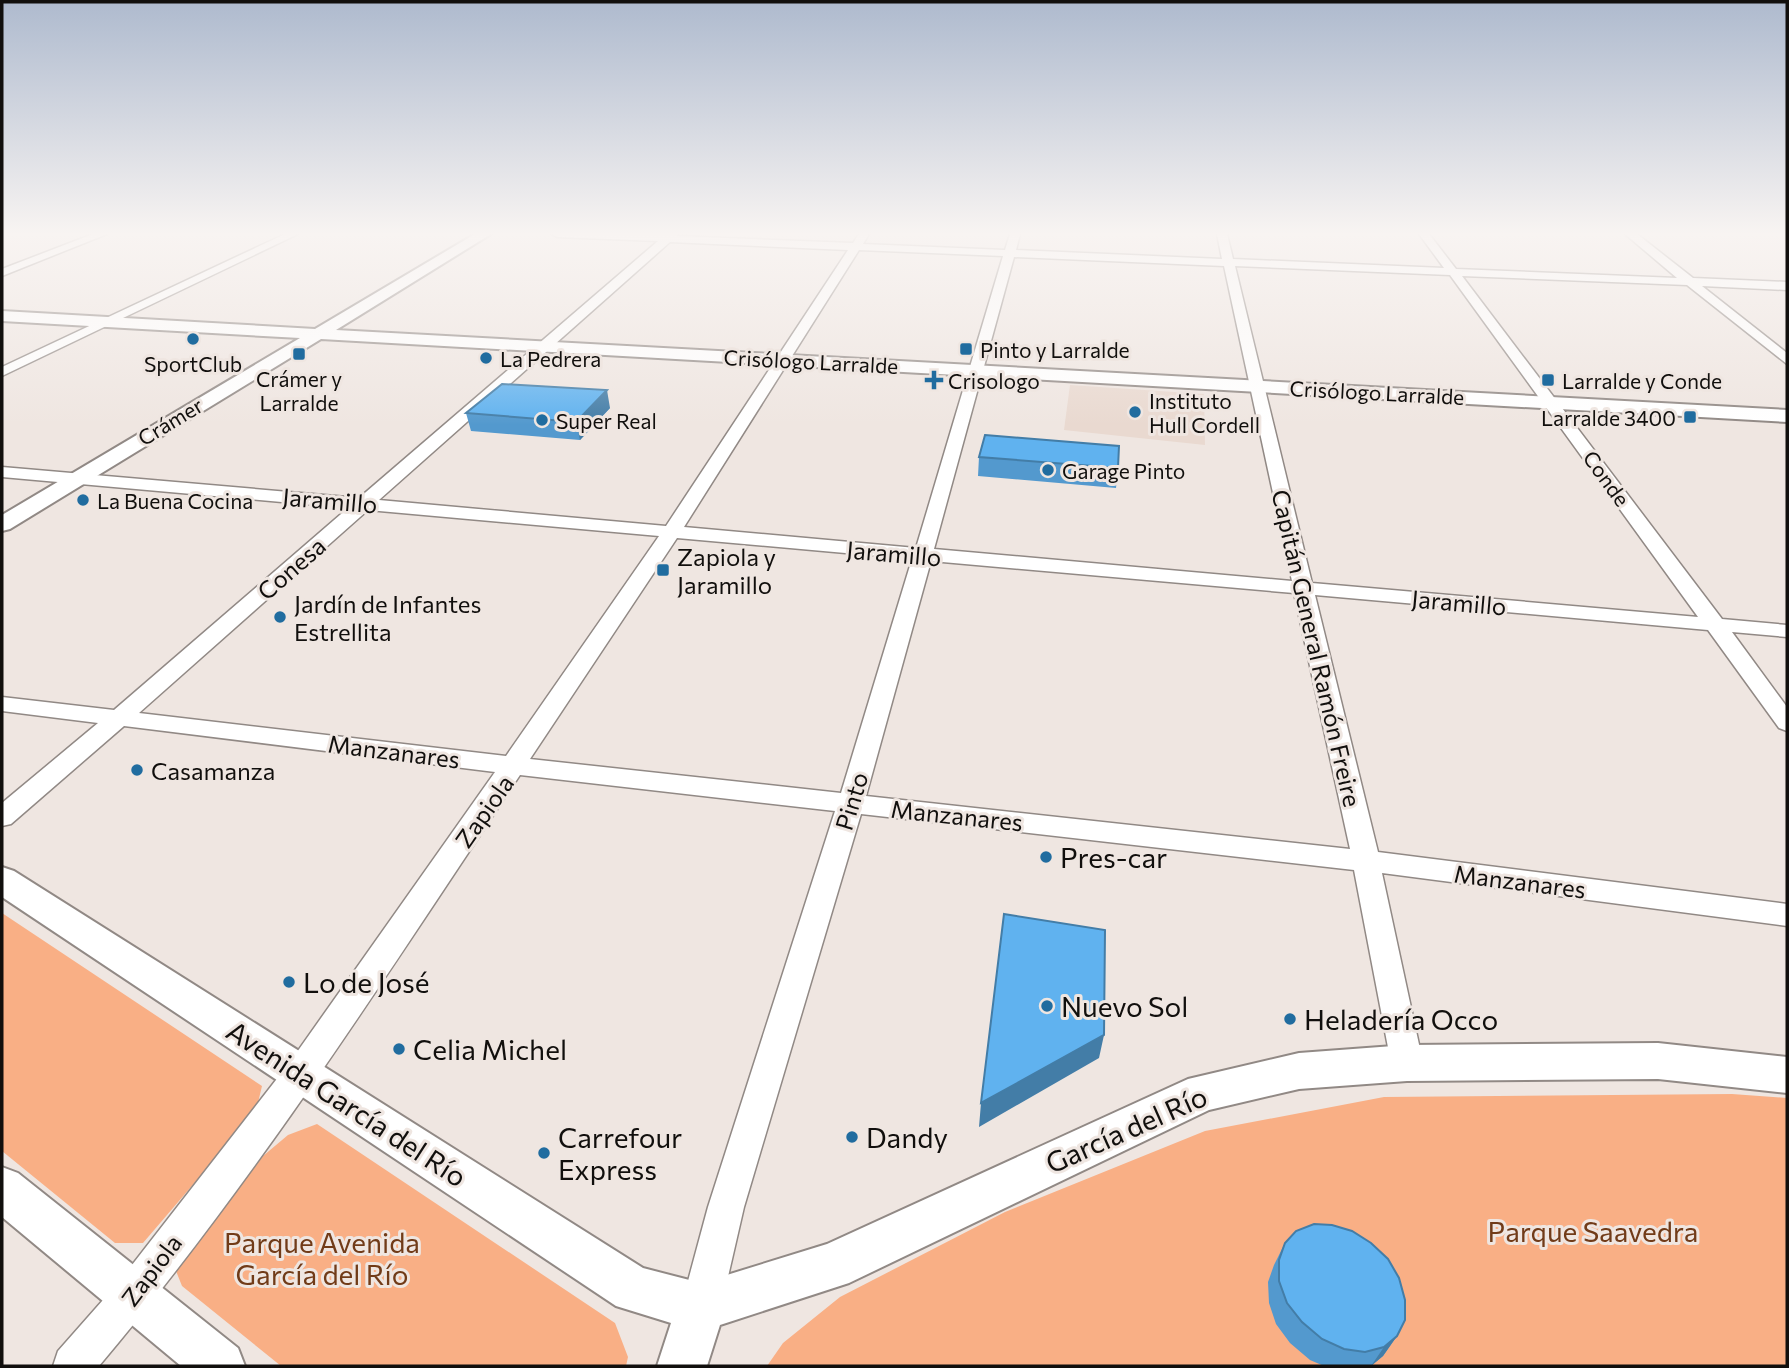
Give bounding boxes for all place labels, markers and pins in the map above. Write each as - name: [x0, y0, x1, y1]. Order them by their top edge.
- marker: SportClub: [185, 331, 201, 347]
- place label: Pinto y Larralde: [980, 337, 1130, 362]
- marker: Pinto y Larralde: [958, 341, 974, 357]
- marker: Crámer y Larralde: [291, 346, 307, 362]
- place label: La Pedrera: [500, 346, 601, 371]
- marker: La Pedrera: [478, 350, 494, 366]
- place label: SportClub: [144, 351, 242, 376]
- place label: Crámer y Larralde: [256, 366, 342, 415]
- place label: Crisologo: [948, 368, 1040, 393]
- place label: Larralde y Conde: [1562, 368, 1722, 393]
- marker: Crisologo: [926, 372, 942, 388]
- marker: Larralde y Conde: [1540, 372, 1556, 388]
- place label: Instituto Hull Cordell: [1149, 388, 1260, 437]
- marker: Instituto Hull Cordell: [1127, 404, 1143, 420]
- place label: Larralde 3400: [1541, 405, 1676, 430]
- place label: Super Real: [556, 408, 657, 433]
- marker: Larralde 3400: [1682, 409, 1698, 425]
- marker: Super Real: [534, 412, 550, 428]
- place label: Garage Pinto: [1062, 458, 1185, 483]
- marker: Garage Pinto: [1040, 462, 1056, 478]
- place label: La Buena Cocina: [97, 488, 253, 513]
- marker: La Buena Cocina: [75, 492, 91, 508]
- place label: Zapiola y Jaramillo: [677, 542, 776, 599]
- marker: Zapiola y Jaramillo: [655, 562, 671, 578]
- place label: Jardín de Infantes Estrellita: [294, 589, 481, 646]
- marker: Jardín de Infantes Estrellita: [272, 609, 288, 625]
- place label: Casamanza: [151, 756, 275, 785]
- marker: Casamanza: [129, 762, 145, 778]
- place label: Pres-car: [1060, 840, 1167, 874]
- marker: Pres-car: [1038, 849, 1054, 865]
- place label: Lo de José: [303, 965, 430, 999]
- marker: Lo de José: [281, 974, 297, 990]
- place label: Nuevo Sol: [1061, 989, 1188, 1023]
- marker: Nuevo Sol: [1039, 998, 1055, 1014]
- place label: Heladería Occo: [1304, 1002, 1498, 1036]
- marker: Heladería Occo: [1282, 1011, 1298, 1027]
- place label: Celia Michel: [413, 1032, 567, 1066]
- marker: Celia Michel: [391, 1041, 407, 1057]
- place label: Carrefour Express: [558, 1120, 682, 1186]
- place label: Dandy: [866, 1120, 948, 1154]
- marker: Dandy: [844, 1129, 860, 1145]
- marker: Carrefour Express: [536, 1145, 552, 1161]

